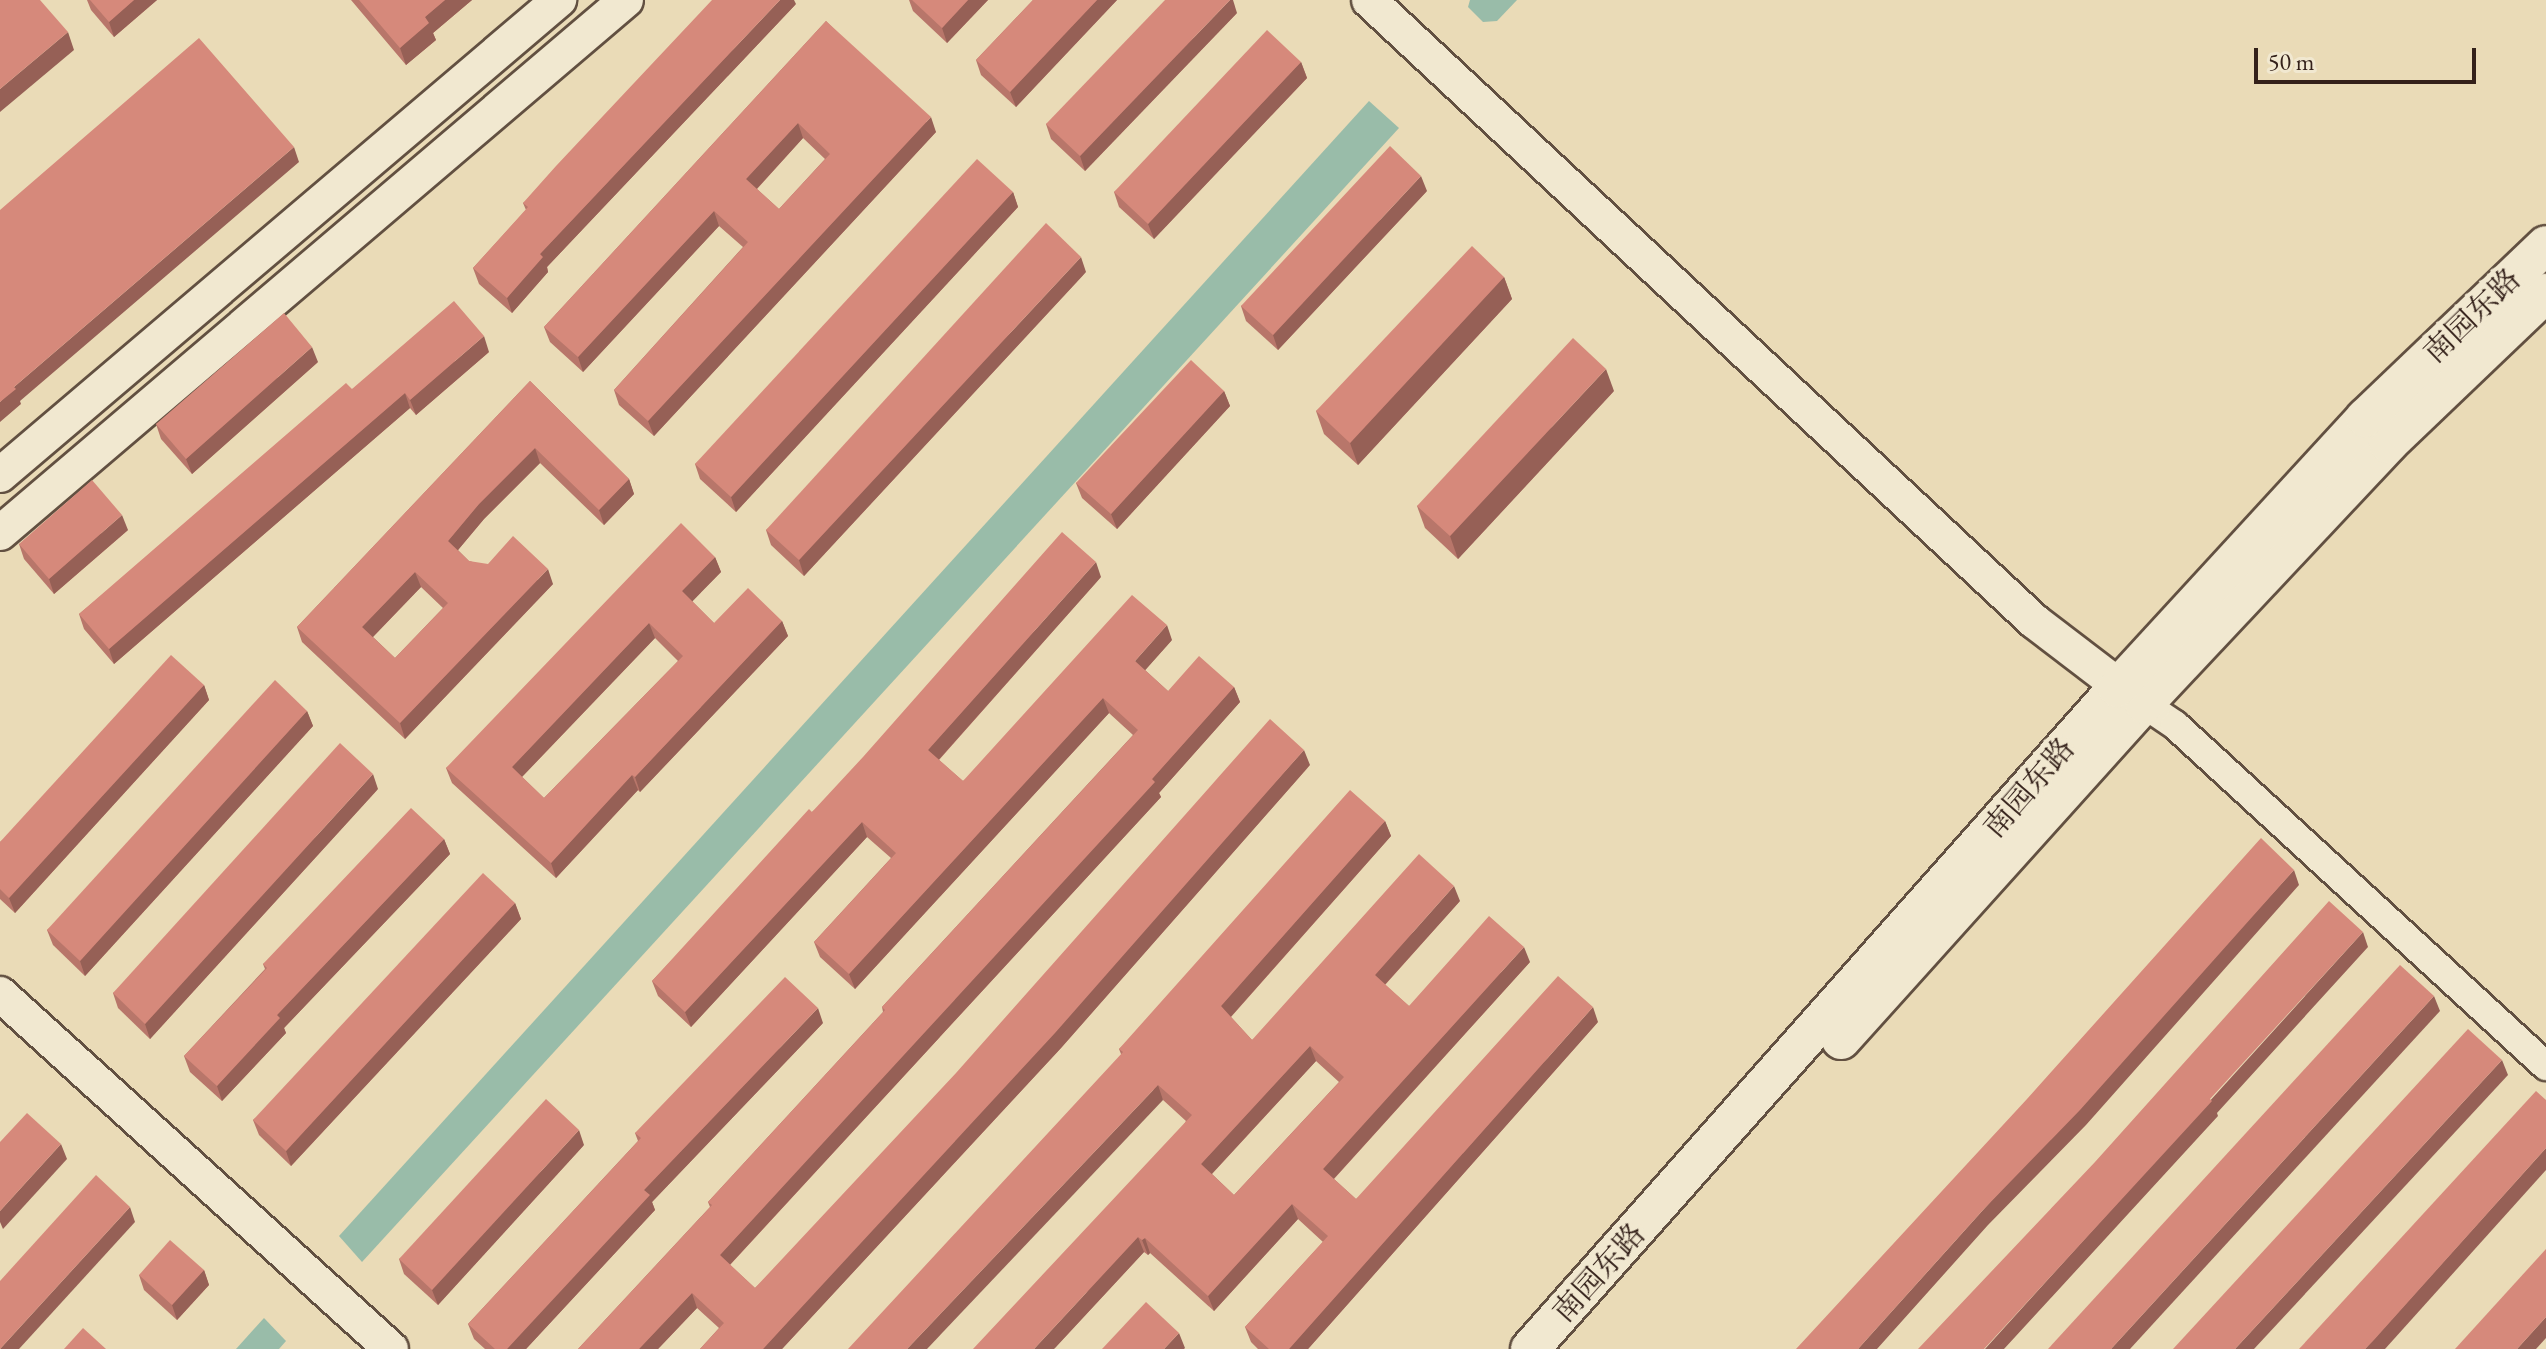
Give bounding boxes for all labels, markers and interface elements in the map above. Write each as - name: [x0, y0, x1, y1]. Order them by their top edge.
- scale bar: [2258, 32, 2480, 82]
- text: 50 m: [2268, 46, 2315, 77]
- street label: 南园东路: [2416, 261, 2528, 371]
- street label: 南园东路: [1976, 731, 2082, 845]
- street label: 南园东路: [1545, 1216, 1653, 1330]

